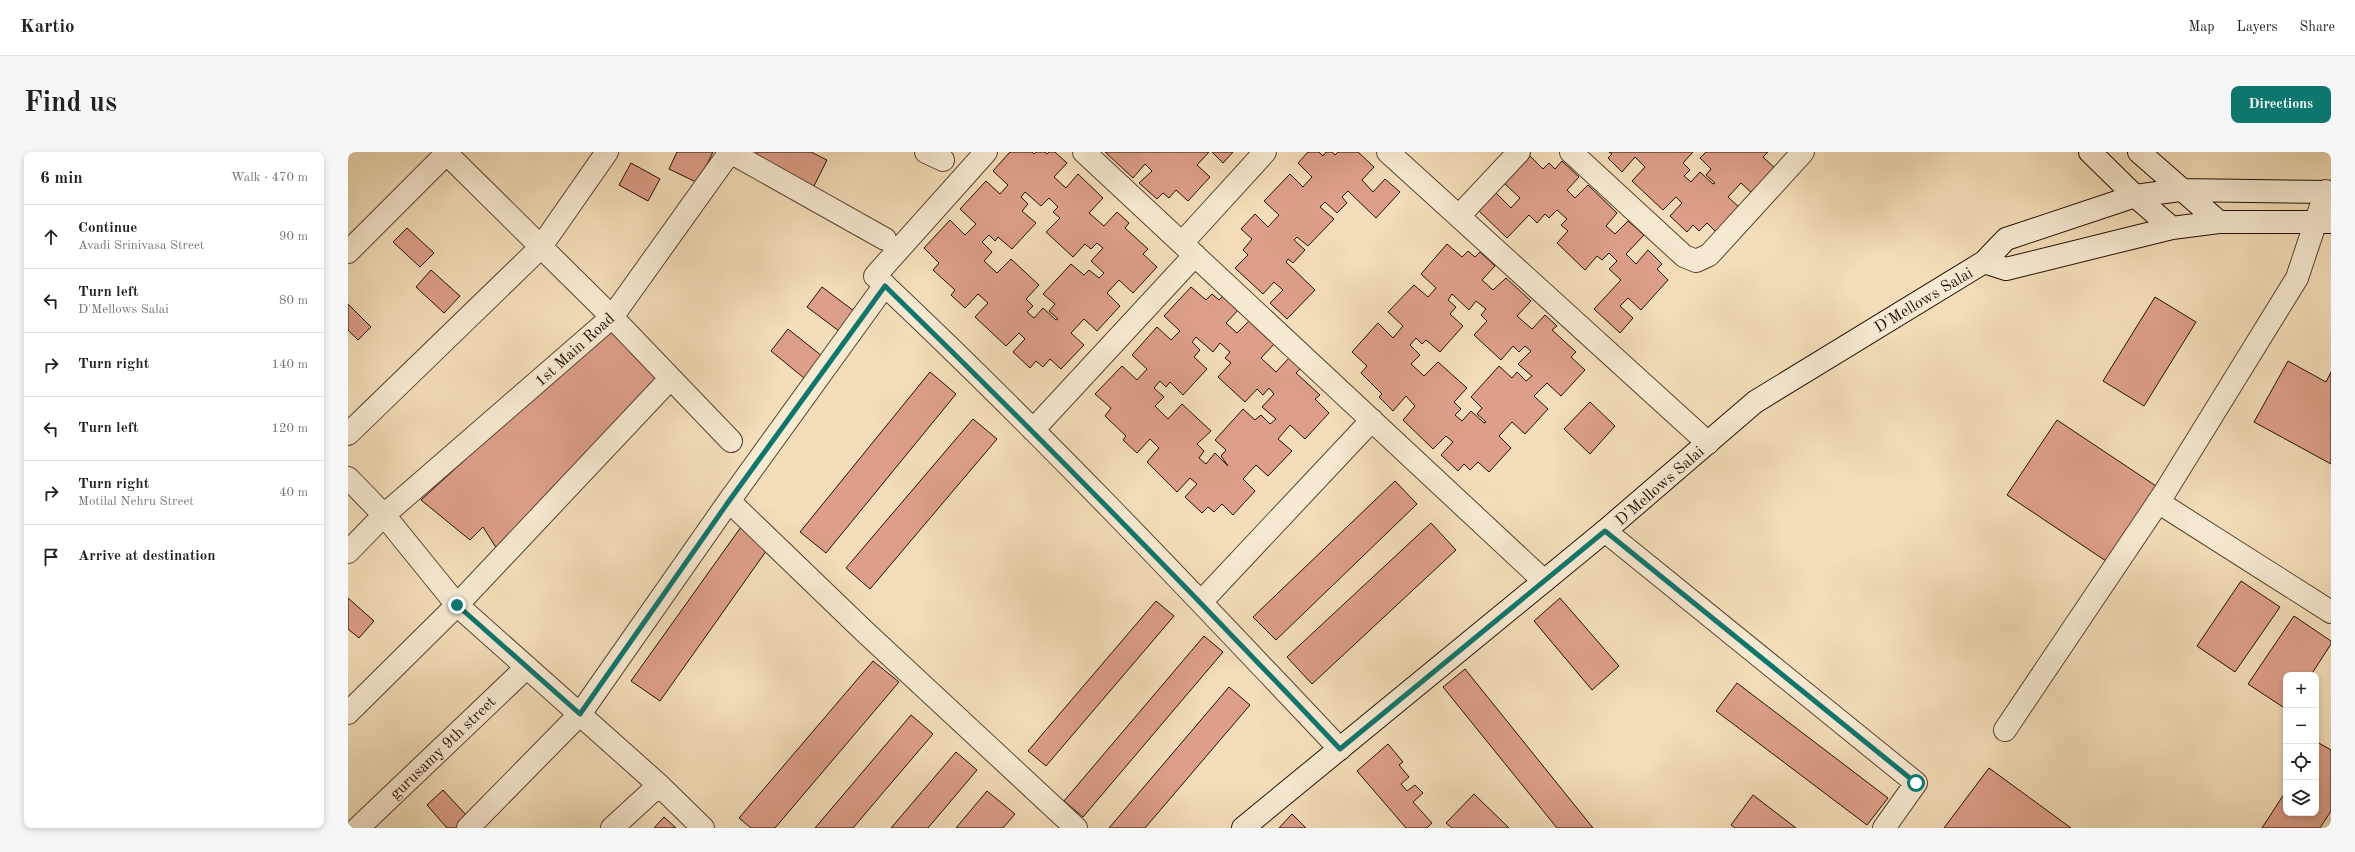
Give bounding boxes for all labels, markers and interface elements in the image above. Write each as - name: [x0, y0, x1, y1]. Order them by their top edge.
- text: Kartio: [20, 18, 75, 37]
- text: Map: [2189, 20, 2215, 34]
- text: Layers: [2237, 20, 2278, 34]
- text: Share: [2300, 20, 2335, 34]
- button: Directions: [2231, 86, 2331, 123]
- text: Find us: [24, 90, 117, 118]
- text: 6 min: [40, 170, 83, 187]
- text: Walk · 470 m: [231, 171, 308, 184]
- text: Continue: [78, 221, 137, 236]
- icon: ahead: [40, 226, 62, 248]
- text: 90 m: [279, 230, 308, 243]
- text: Avadi Srinivasa Street: [78, 239, 204, 252]
- street label: D'Mellows Salai: [1872, 265, 1976, 336]
- text: Turn left: [78, 285, 138, 300]
- icon: left: [40, 290, 62, 312]
- text: 80 m: [279, 294, 308, 307]
- text: D'Mellows Salai: [78, 303, 169, 316]
- street label: 1st Main Road: [533, 311, 618, 390]
- icon: right: [40, 354, 62, 376]
- text: Turn right: [78, 357, 149, 372]
- text: 140 m: [271, 358, 308, 371]
- icon: left: [40, 418, 62, 440]
- text: Turn left: [78, 421, 138, 436]
- text: 120 m: [271, 422, 308, 435]
- street label: D'Mellows Salai: [1613, 444, 1708, 529]
- text: Turn right: [78, 477, 149, 492]
- icon: right: [40, 482, 62, 504]
- text: 40 m: [279, 486, 308, 499]
- text: Motilal Nehru Street: [78, 495, 194, 508]
- icon: arrive: [40, 546, 62, 568]
- text: Arrive at destination: [78, 549, 216, 564]
- route end: [448, 596, 466, 614]
- map controls: [2283, 672, 2319, 816]
- button: +: [2283, 672, 2319, 708]
- street label: gurusamy 9th street: [387, 694, 500, 803]
- button: −: [2283, 708, 2319, 744]
- button: locate: [2283, 744, 2319, 780]
- route start: [1907, 774, 1925, 792]
- button: layers: [2283, 780, 2319, 816]

